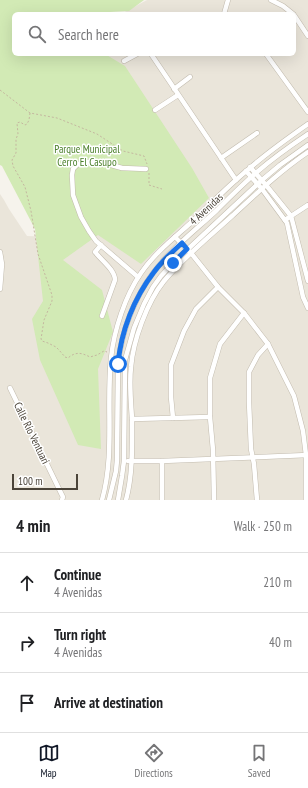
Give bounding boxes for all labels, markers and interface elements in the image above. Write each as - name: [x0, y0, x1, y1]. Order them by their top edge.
- search box: [12, 12, 296, 56]
- icon: search: [26, 23, 48, 45]
- text: Search here: [58, 25, 119, 44]
- park label: Parque Municipal Cerro El Casupo: [54, 142, 120, 169]
- street label: 4 Avenidas: [186, 190, 226, 228]
- route end: [164, 254, 182, 272]
- route start: [109, 355, 127, 373]
- street label: Calle Río Ventuari: [11, 400, 53, 466]
- scale bar: [12, 472, 78, 491]
- text: 100 m: [18, 474, 42, 488]
- text: 4 min: [16, 515, 50, 537]
- text: Walk · 250 m: [234, 518, 292, 535]
- text: Continue: [54, 565, 101, 584]
- icon: ahead: [16, 572, 38, 594]
- text: 210 m: [263, 574, 292, 591]
- text: 4 Avenidas: [54, 584, 102, 601]
- text: Turn right: [54, 625, 106, 644]
- icon: right: [16, 632, 38, 654]
- text: 40 m: [269, 634, 292, 651]
- text: 4 Avenidas: [54, 644, 102, 661]
- icon: arrive: [16, 692, 38, 714]
- text: Arrive at destination: [54, 693, 163, 712]
- tab: Map: [38, 742, 60, 780]
- tab: Directions: [135, 742, 173, 780]
- tab: Saved: [248, 742, 270, 780]

